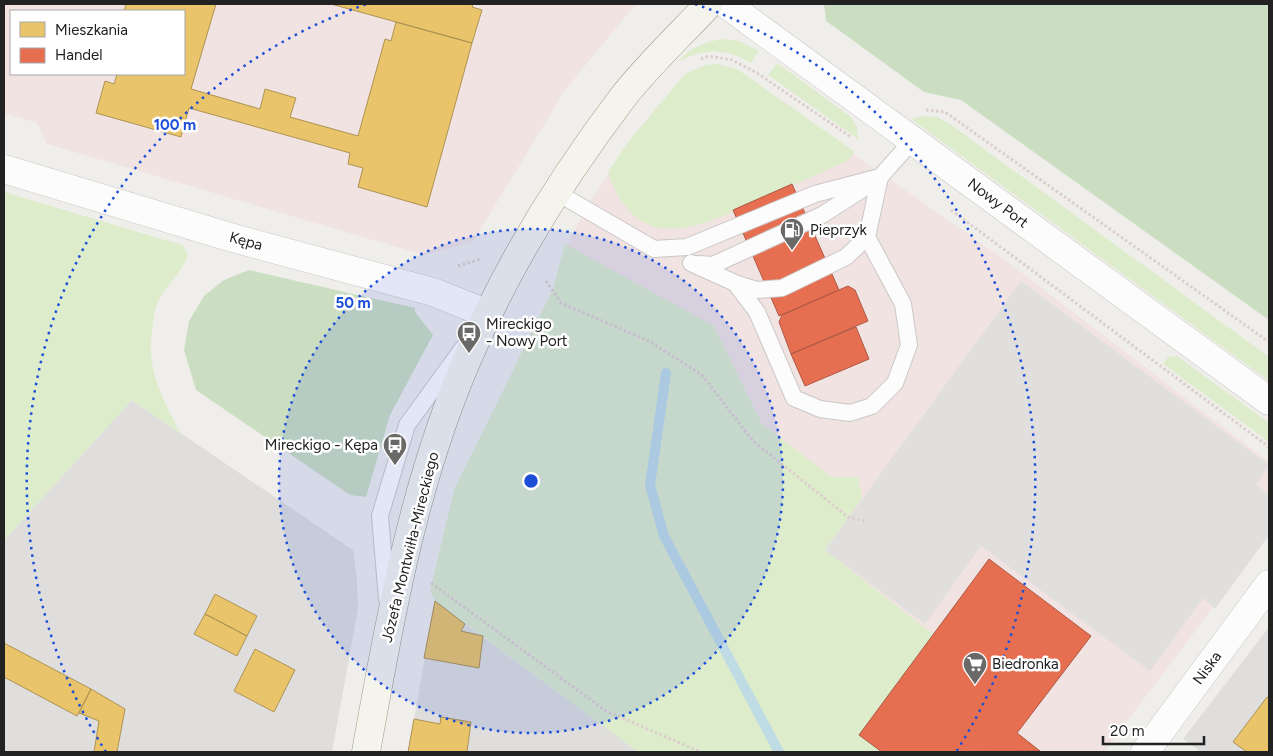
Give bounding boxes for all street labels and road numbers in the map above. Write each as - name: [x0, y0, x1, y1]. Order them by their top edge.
- street label: Nowy Port: [964, 174, 1032, 232]
- street label: Kępa: [227, 228, 265, 254]
- street label: Józefa Montwiłła-Mireckiego: [378, 450, 442, 644]
- street label: Niska: [1189, 648, 1225, 688]

